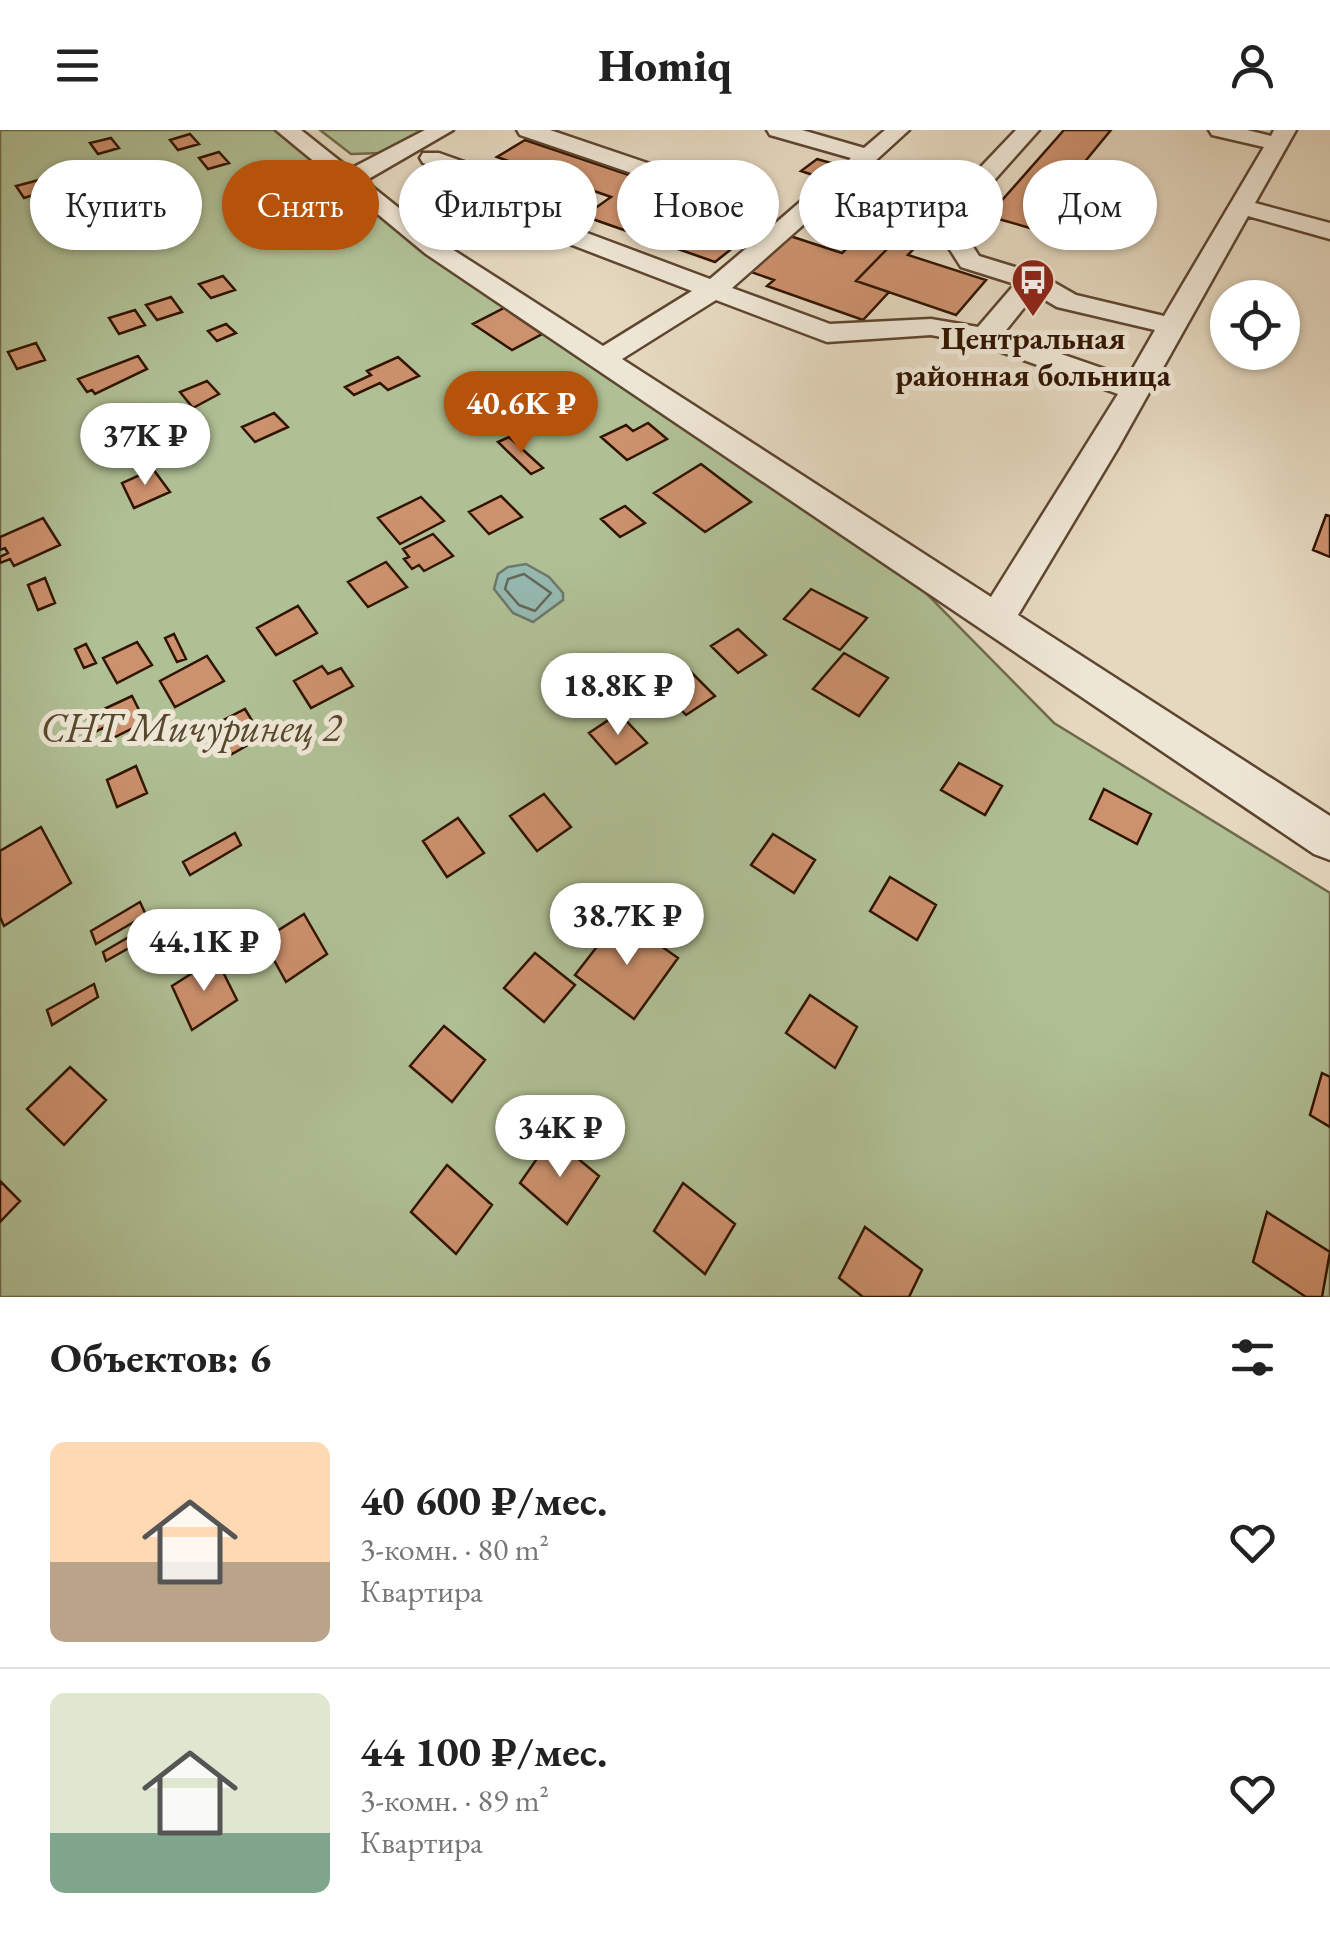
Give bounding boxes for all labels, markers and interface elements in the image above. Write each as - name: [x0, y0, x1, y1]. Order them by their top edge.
- text: Homiq: [598, 36, 732, 94]
- icon: menu: [50, 38, 105, 93]
- icon: person: [1225, 38, 1280, 93]
- chip: Купить: [30, 160, 202, 250]
- chip: Снять: [222, 160, 379, 250]
- chip: Фильтры: [399, 160, 597, 250]
- chip: Новое: [617, 160, 779, 250]
- chip: Квартира: [799, 160, 1003, 250]
- chip: Дом: [1023, 160, 1157, 250]
- bus stop icon: Центральная районная больница: [1010, 257, 1056, 318]
- map controls: [1210, 280, 1300, 370]
- button: locate: [1210, 280, 1300, 370]
- place label: Центральная районная больница: [895, 317, 1172, 396]
- pin: 40.6K ₽: [429, 371, 613, 456]
- text: 40.6K ₽: [466, 382, 576, 424]
- pin: 37K ₽: [75, 403, 215, 488]
- text: 37K ₽: [102, 414, 188, 456]
- pin: 18.8K ₽: [526, 653, 710, 738]
- text: 18.8K ₽: [563, 664, 673, 706]
- park label: СНТ Мичуринец 2: [41, 701, 343, 753]
- pin: 38.7K ₽: [535, 883, 719, 968]
- text: 38.7K ₽: [572, 894, 682, 936]
- pin: 44.1K ₽: [112, 909, 296, 994]
- text: 44.1K ₽: [149, 920, 259, 962]
- pin: 34K ₽: [490, 1095, 630, 1180]
- text: 34K ₽: [517, 1106, 603, 1148]
- text: Объектов: 6: [50, 1330, 271, 1385]
- icon: filters: [1225, 1330, 1280, 1385]
- text: 40 600 ₽/мес.: [360, 1473, 607, 1528]
- icon: home: [130, 1482, 250, 1602]
- icon: heart: [1225, 1515, 1280, 1570]
- text: 3-комн. · 80 m²: [360, 1528, 549, 1570]
- text: Квартира: [360, 1570, 483, 1612]
- text: 44 100 ₽/мес.: [360, 1724, 607, 1779]
- icon: home: [130, 1733, 250, 1853]
- icon: heart: [1225, 1766, 1280, 1821]
- text: 3-комн. · 89 m²: [360, 1779, 549, 1821]
- text: Квартира: [360, 1821, 483, 1863]

